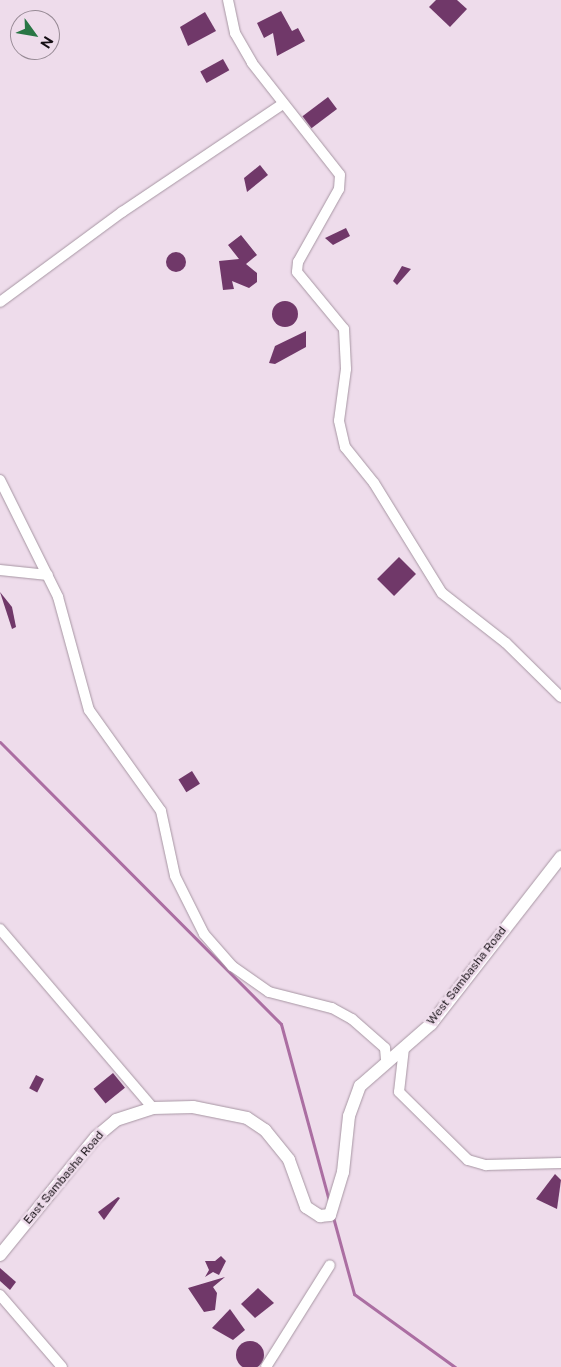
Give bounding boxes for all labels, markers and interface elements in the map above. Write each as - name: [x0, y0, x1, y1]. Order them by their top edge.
- north arrow: [10, 10, 60, 60]
- text: N: [37, 34, 57, 51]
- street label: West Sambasha Road: [424, 924, 510, 1028]
- street label: East Sambasha Road: [21, 1129, 107, 1227]

